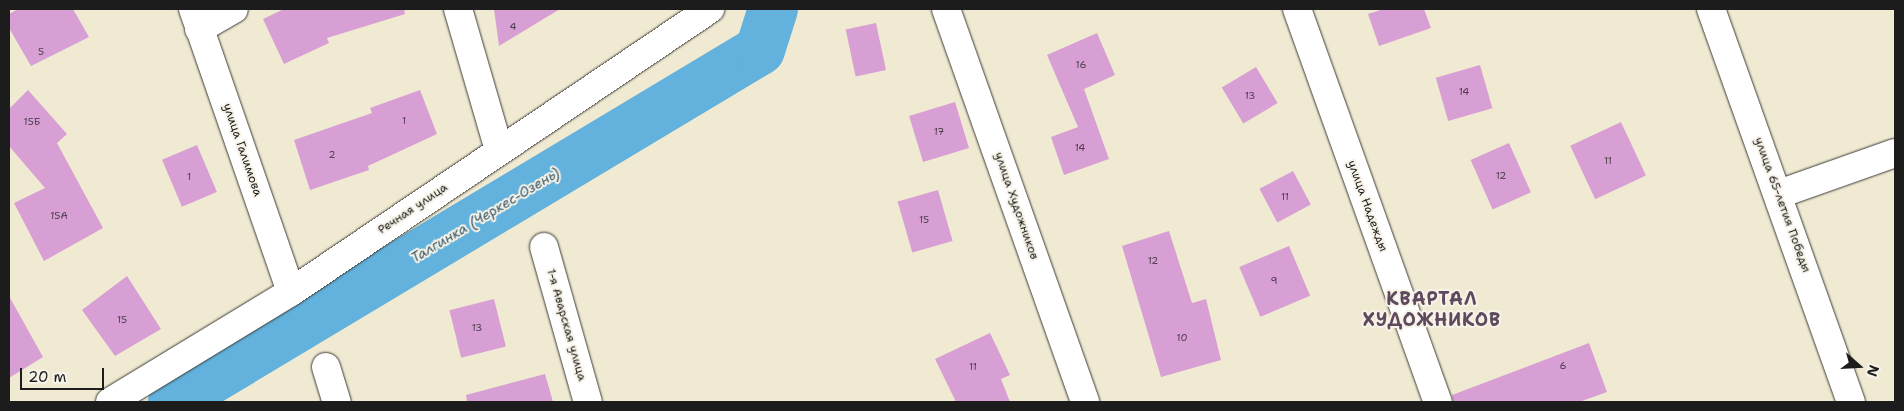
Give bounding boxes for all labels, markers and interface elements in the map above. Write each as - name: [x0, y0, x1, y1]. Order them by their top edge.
- house number: 4: [510, 21, 516, 33]
- house number: 5: [38, 46, 44, 58]
- house number: 16: [1076, 59, 1086, 71]
- house number: 14: [1459, 86, 1469, 98]
- house number: 13: [1245, 90, 1255, 102]
- street label: улица Галимова: [219, 102, 265, 198]
- house number: 1: [402, 115, 406, 127]
- house number: 15Б: [24, 116, 40, 128]
- house number: 17: [934, 126, 944, 138]
- street label: улица 65-летия Победы: [1751, 135, 1813, 275]
- house number: 14: [1075, 142, 1085, 154]
- house number: 2: [329, 149, 335, 161]
- street label: улица Художников: [991, 150, 1041, 262]
- house number: 11: [1604, 155, 1612, 167]
- street label: улица Надежды: [1344, 158, 1390, 254]
- water label: Талгинка (Черкес-Озень): [408, 164, 562, 266]
- house number: 12: [1496, 170, 1506, 182]
- house number: 1: [187, 171, 191, 183]
- street label: Речная улица: [375, 180, 451, 238]
- house number: 11: [1281, 191, 1289, 203]
- house number: 15А: [50, 210, 68, 222]
- house number: 15: [919, 214, 929, 226]
- house number: 12: [1148, 255, 1158, 267]
- street label: 1-я Аварская улица: [543, 267, 589, 383]
- house number: 9: [1271, 275, 1277, 287]
- district label: КВАРТАЛ ХУДОЖНИКОВ: [1361, 289, 1503, 332]
- house number: 15: [117, 314, 127, 326]
- house number: 13: [472, 322, 482, 334]
- house number: 10: [1177, 332, 1187, 344]
- north arrow: [1834, 341, 1884, 391]
- scale bar: [22, 358, 106, 390]
- house number: 6: [1560, 360, 1566, 372]
- house number: 11: [969, 361, 977, 373]
- text: N: [1863, 363, 1883, 379]
- text: 20 m: [28, 367, 67, 387]

